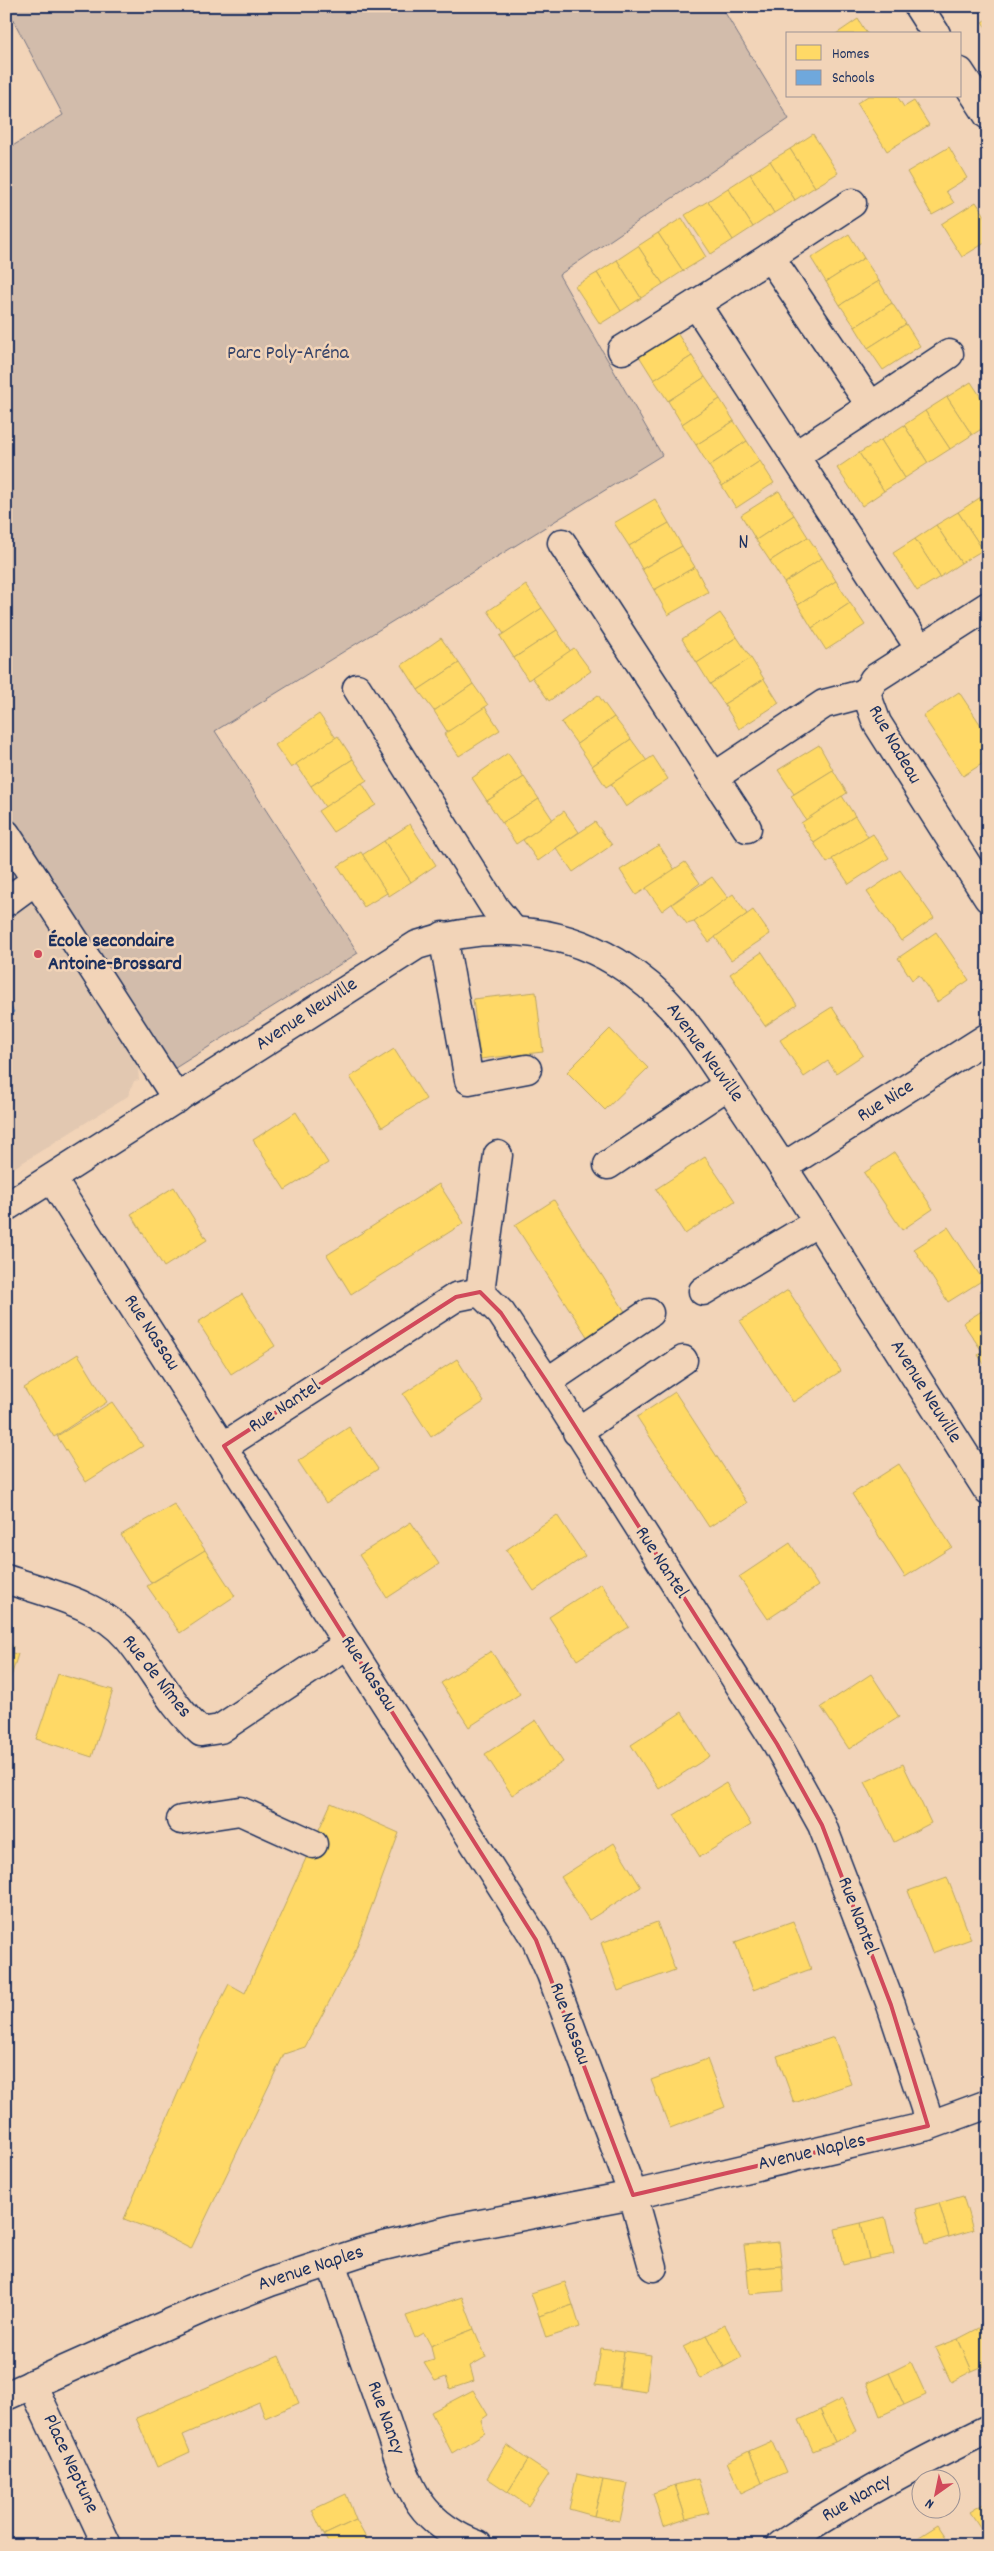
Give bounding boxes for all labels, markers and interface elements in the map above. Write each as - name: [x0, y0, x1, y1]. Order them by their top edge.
- legend: [786, 32, 962, 98]
- text: Homes: [832, 44, 870, 66]
- text: Schools: [832, 68, 875, 90]
- park label: Parc Poly-Aréna: [227, 340, 349, 368]
- district label: N: [738, 529, 750, 559]
- street label: Rue Nadeau: [860, 700, 928, 790]
- place label: École secondaire Antoine-Brossard: [48, 928, 182, 979]
- marker: École secondaire Antoine-Brossard: [32, 948, 44, 960]
- street label: Avenue Neuville: [250, 971, 364, 1059]
- street label: Avenue Neuville: [658, 997, 750, 1109]
- street label: Rue Nice: [852, 1074, 920, 1130]
- street label: Rue Nassau: [116, 1289, 186, 1377]
- street label: Avenue Neuville: [882, 1335, 968, 1449]
- street label: Rue Nantel: [243, 1373, 327, 1441]
- street label: Rue Nantel: [627, 1521, 695, 1605]
- street label: Rue de Nîmes: [114, 1629, 198, 1725]
- street label: Rue Nassau: [333, 1630, 403, 1718]
- street label: Rue Nantel: [829, 1873, 885, 1959]
- street label: Rue Nassau: [541, 1979, 597, 2069]
- street label: Avenue Naples: [755, 2127, 869, 2179]
- street label: Avenue Naples: [254, 2239, 368, 2299]
- street label: Rue Nancy: [359, 2377, 412, 2460]
- street label: Place Neptune: [35, 2410, 105, 2518]
- street label: Rue Nancy: [817, 2467, 898, 2530]
- north arrow: [912, 2468, 962, 2518]
- text: N: [922, 2493, 938, 2513]

